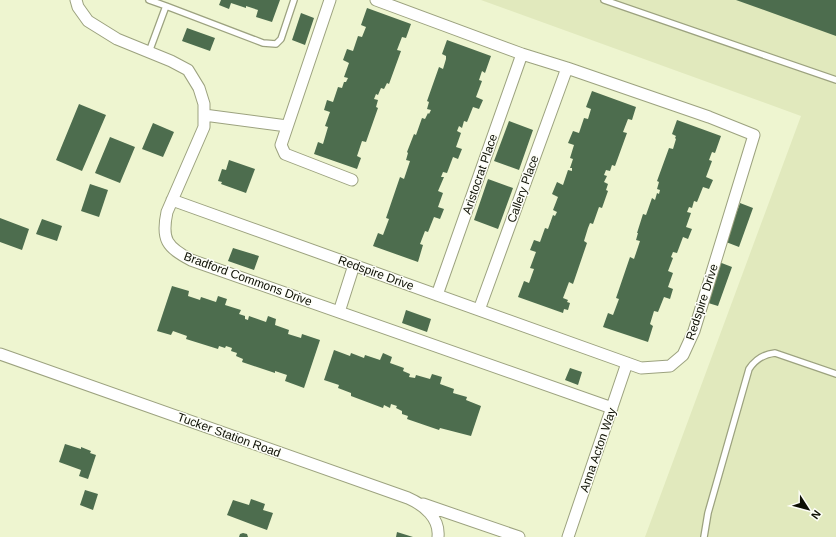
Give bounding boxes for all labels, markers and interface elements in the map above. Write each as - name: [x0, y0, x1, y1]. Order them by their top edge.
- street label: Aristocrat Place: [460, 132, 500, 216]
- street label: Callery Place: [504, 153, 542, 225]
- street label: Bradford Commons Drive: [182, 249, 314, 309]
- street label: Redspire Drive: [336, 253, 416, 293]
- street label: Redspire Drive: [683, 262, 721, 342]
- street label: Anna Acton Way: [577, 406, 619, 494]
- street label: Tucker Station Road: [175, 410, 283, 460]
- north arrow: [788, 489, 828, 529]
- text: N: [809, 508, 823, 522]

